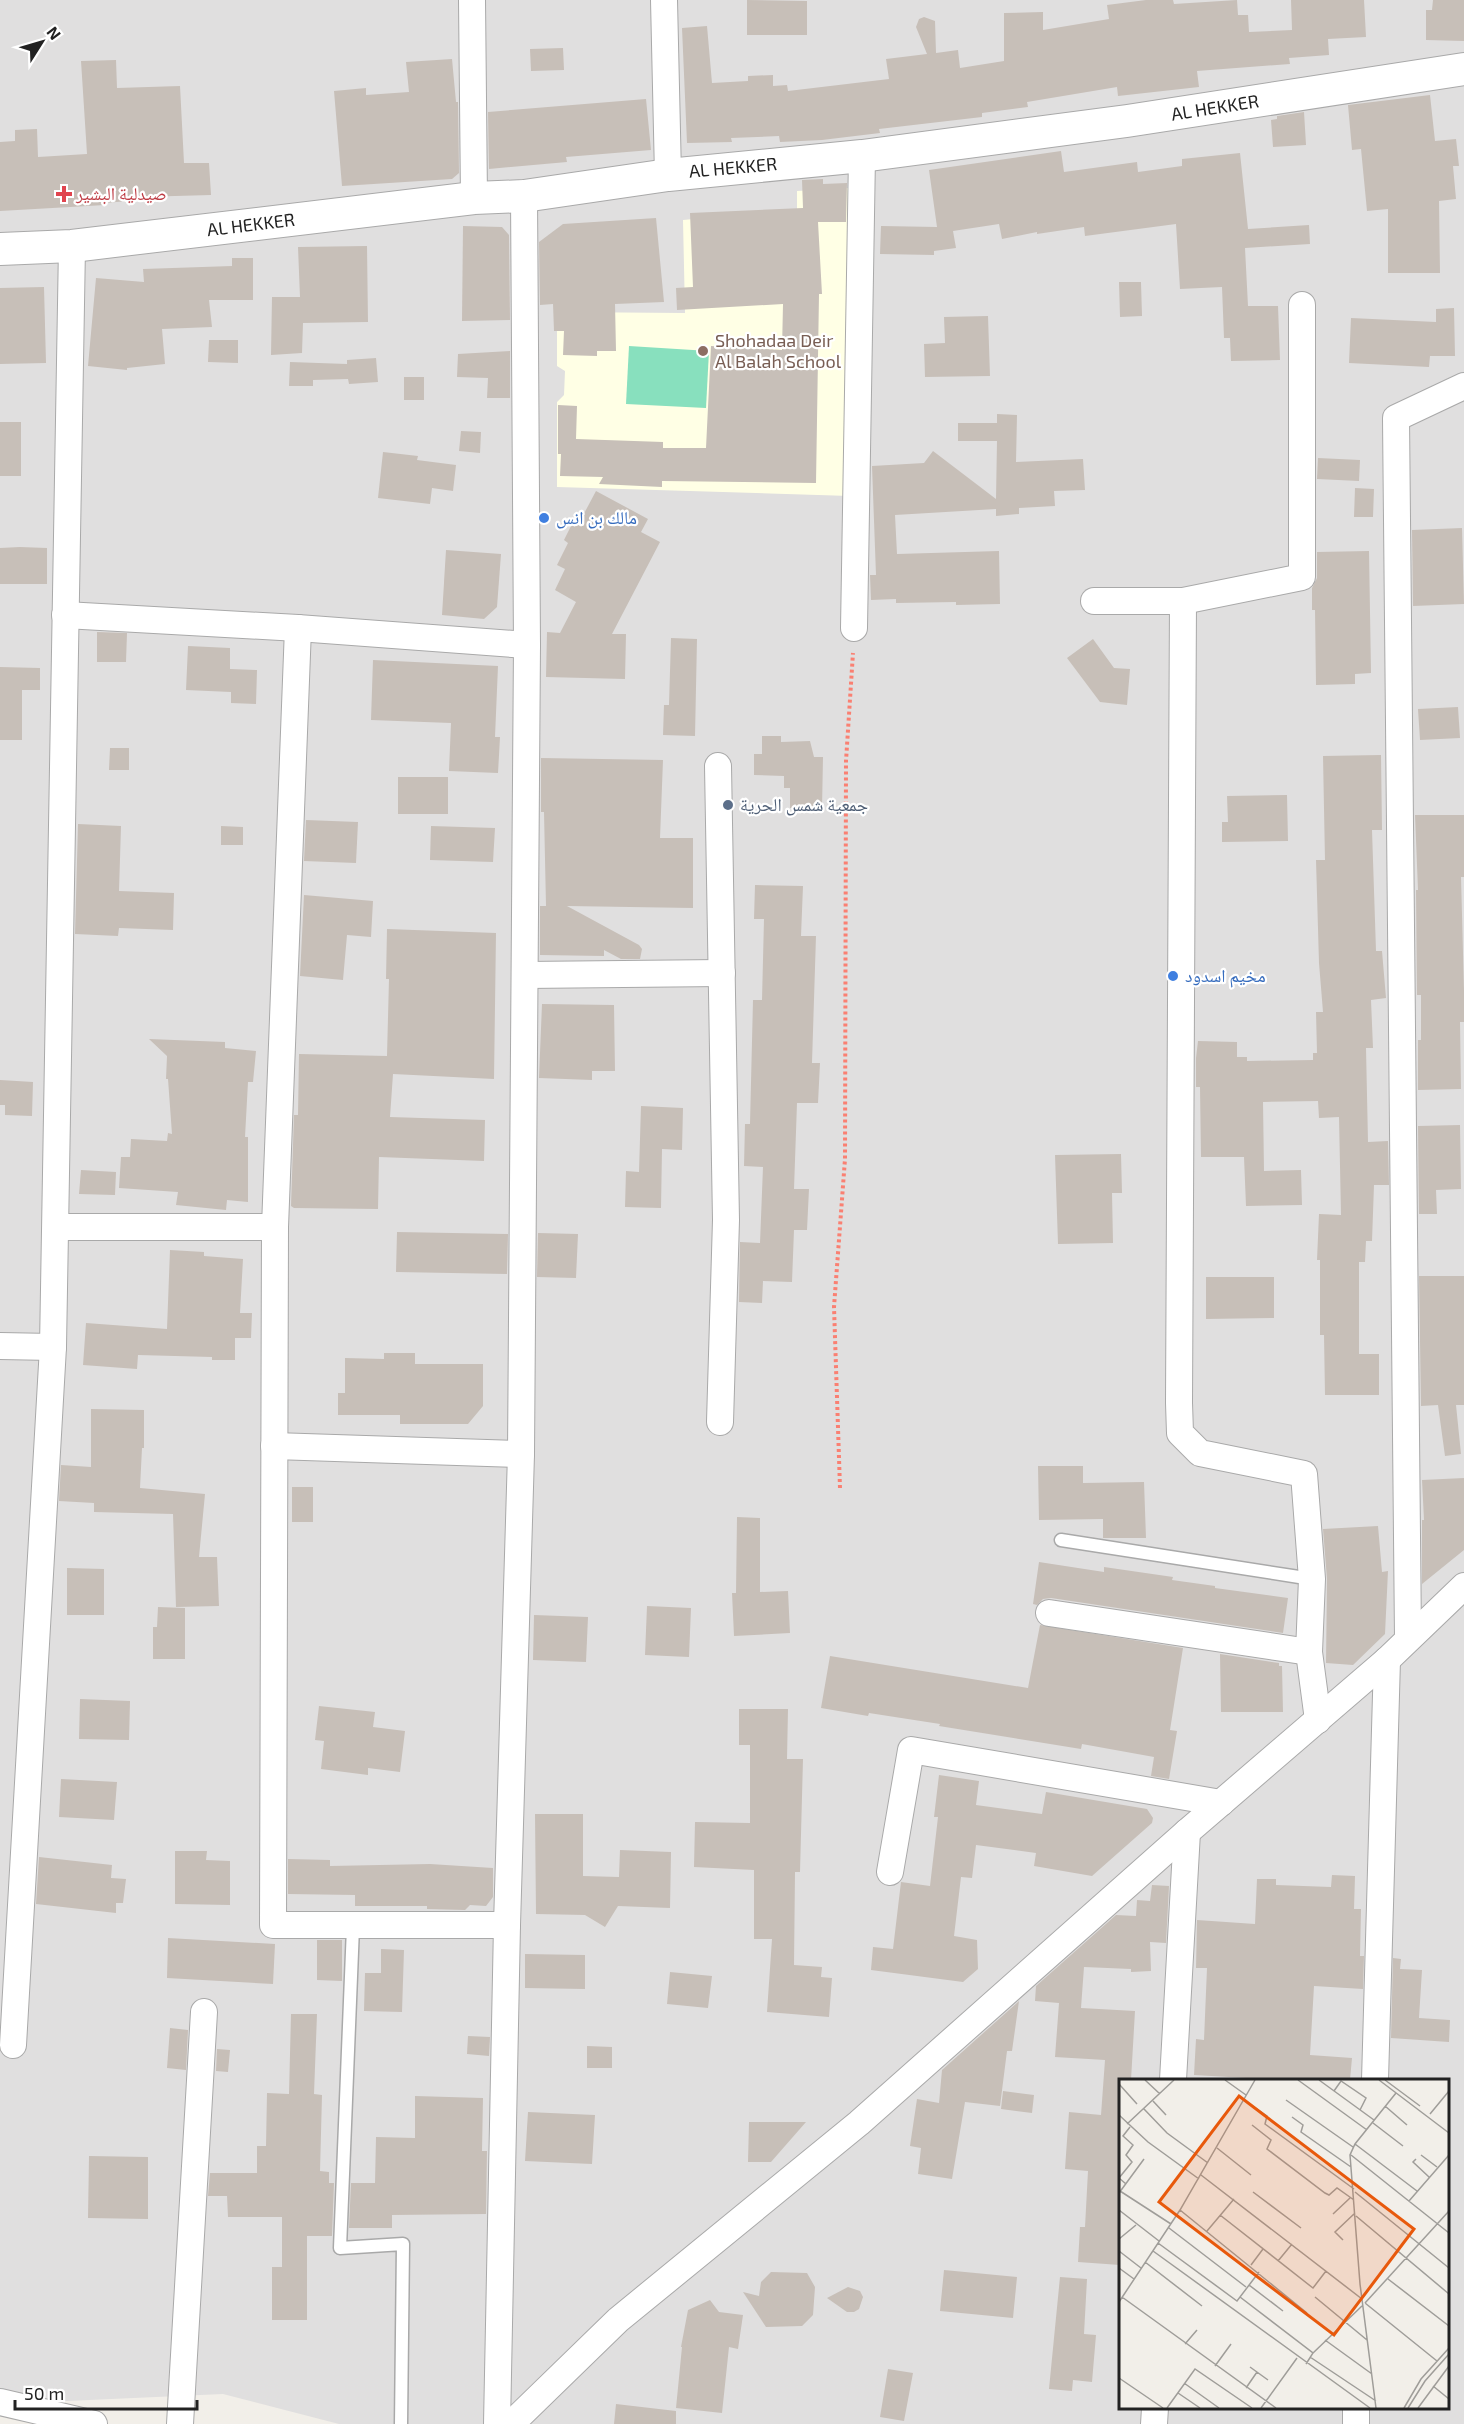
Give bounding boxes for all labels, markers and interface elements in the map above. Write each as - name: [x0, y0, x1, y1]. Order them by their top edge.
- north arrow: [12, 12, 72, 72]
- text: N: [43, 22, 65, 43]
- street label: AL HEKKER: [1169, 89, 1260, 125]
- street label: AL HEKKER: [688, 152, 778, 182]
- place label: صيدلية البشير: [75, 182, 167, 205]
- marker: صيدلية البشير: [57, 187, 71, 201]
- street label: AL HEKKER: [206, 208, 296, 240]
- place label: Shohadaa Deir Al Balah School: [715, 329, 842, 372]
- marker: Shohadaa Deir Al Balah School: [696, 344, 710, 358]
- place label: مالك بن انس: [556, 506, 637, 529]
- marker: مالك بن انس: [537, 511, 551, 525]
- place label: جمعية شمس الحرية: [740, 793, 868, 816]
- marker: جمعية شمس الحرية: [721, 798, 735, 812]
- place label: مخيم اسدود: [1185, 964, 1266, 988]
- marker: مخيم اسدود: [1166, 969, 1180, 983]
- inset map: [1119, 2079, 1449, 2409]
- scale bar: [15, 2373, 196, 2411]
- text: 50 m: [24, 2382, 64, 2404]

